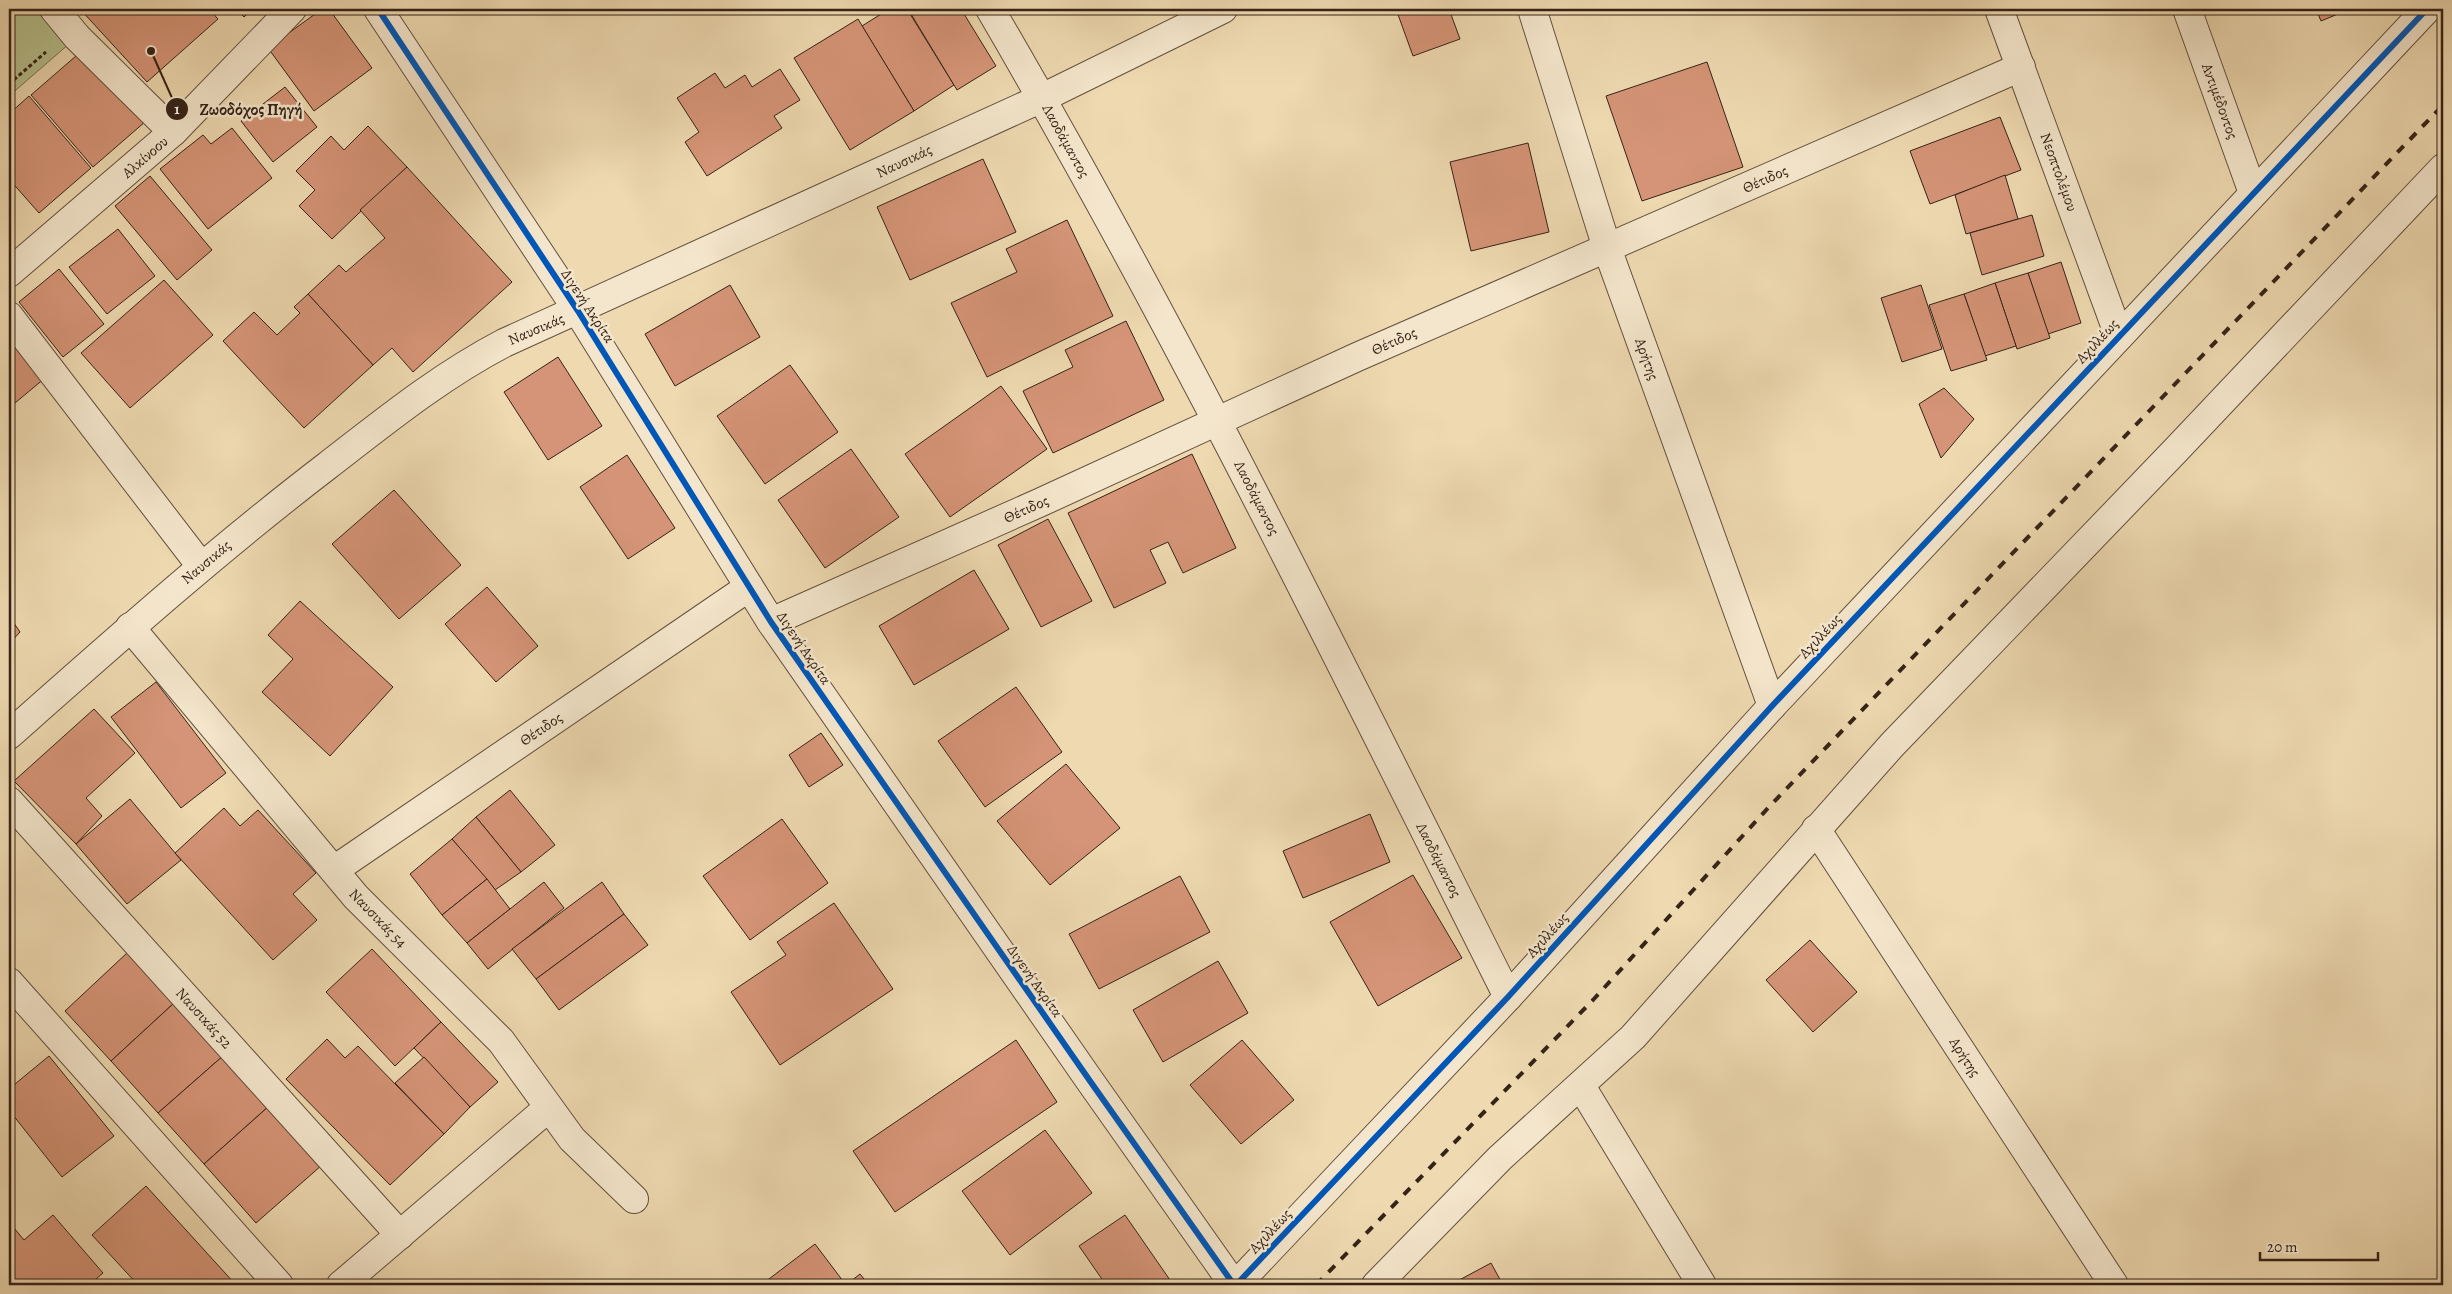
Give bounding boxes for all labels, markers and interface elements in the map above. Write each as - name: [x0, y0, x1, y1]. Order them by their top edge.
- street label: Αντιμέδοντος: [2197, 59, 2243, 142]
- callout: Ζωοδόχος Πηγή: [164, 94, 312, 125]
- text: 1: [174, 99, 180, 119]
- text: Ζωοδόχος Πηγή: [200, 99, 302, 121]
- street label: Λαοδάμαντος: [1037, 100, 1094, 181]
- street label: Νεοπτολέμου: [2036, 130, 2083, 214]
- street label: Αλκίνοου: [117, 131, 172, 183]
- street label: Ναυσικάς: [873, 139, 935, 183]
- street label: Θέτιδος: [1739, 160, 1791, 198]
- street label: Διγενή Ακρίτα: [557, 265, 619, 347]
- street label: Ναυσικάς: [505, 308, 567, 350]
- street label: Αχιλλέως: [2071, 314, 2123, 368]
- street label: Θέτιδος: [1368, 322, 1420, 360]
- street label: Αρήτης: [1630, 334, 1664, 383]
- street label: Λαοδάμαντος: [1229, 456, 1284, 539]
- street label: Θέτιδος: [1000, 490, 1052, 528]
- street label: Ναυσικάς: [177, 535, 235, 589]
- street label: Διγενή Ακρίτα: [772, 607, 836, 689]
- street label: Αχιλλέως: [1794, 609, 1846, 663]
- street label: Θέτιδος: [516, 707, 566, 751]
- street label: Λαοδάμαντος: [1411, 818, 1466, 901]
- street label: Ναυσικάς 54: [345, 884, 411, 952]
- street label: Αχιλλέως: [1521, 908, 1573, 963]
- street label: Διγενή Ακρίτα: [1003, 941, 1067, 1021]
- street label: Ναυσικάς 52: [171, 983, 237, 1053]
- street label: Αρήτης: [1944, 1033, 1985, 1081]
- street label: Αχιλλέως: [1244, 1204, 1296, 1258]
- scale bar: [2260, 1229, 2377, 1261]
- text: 20 m: [2267, 1237, 2298, 1257]

